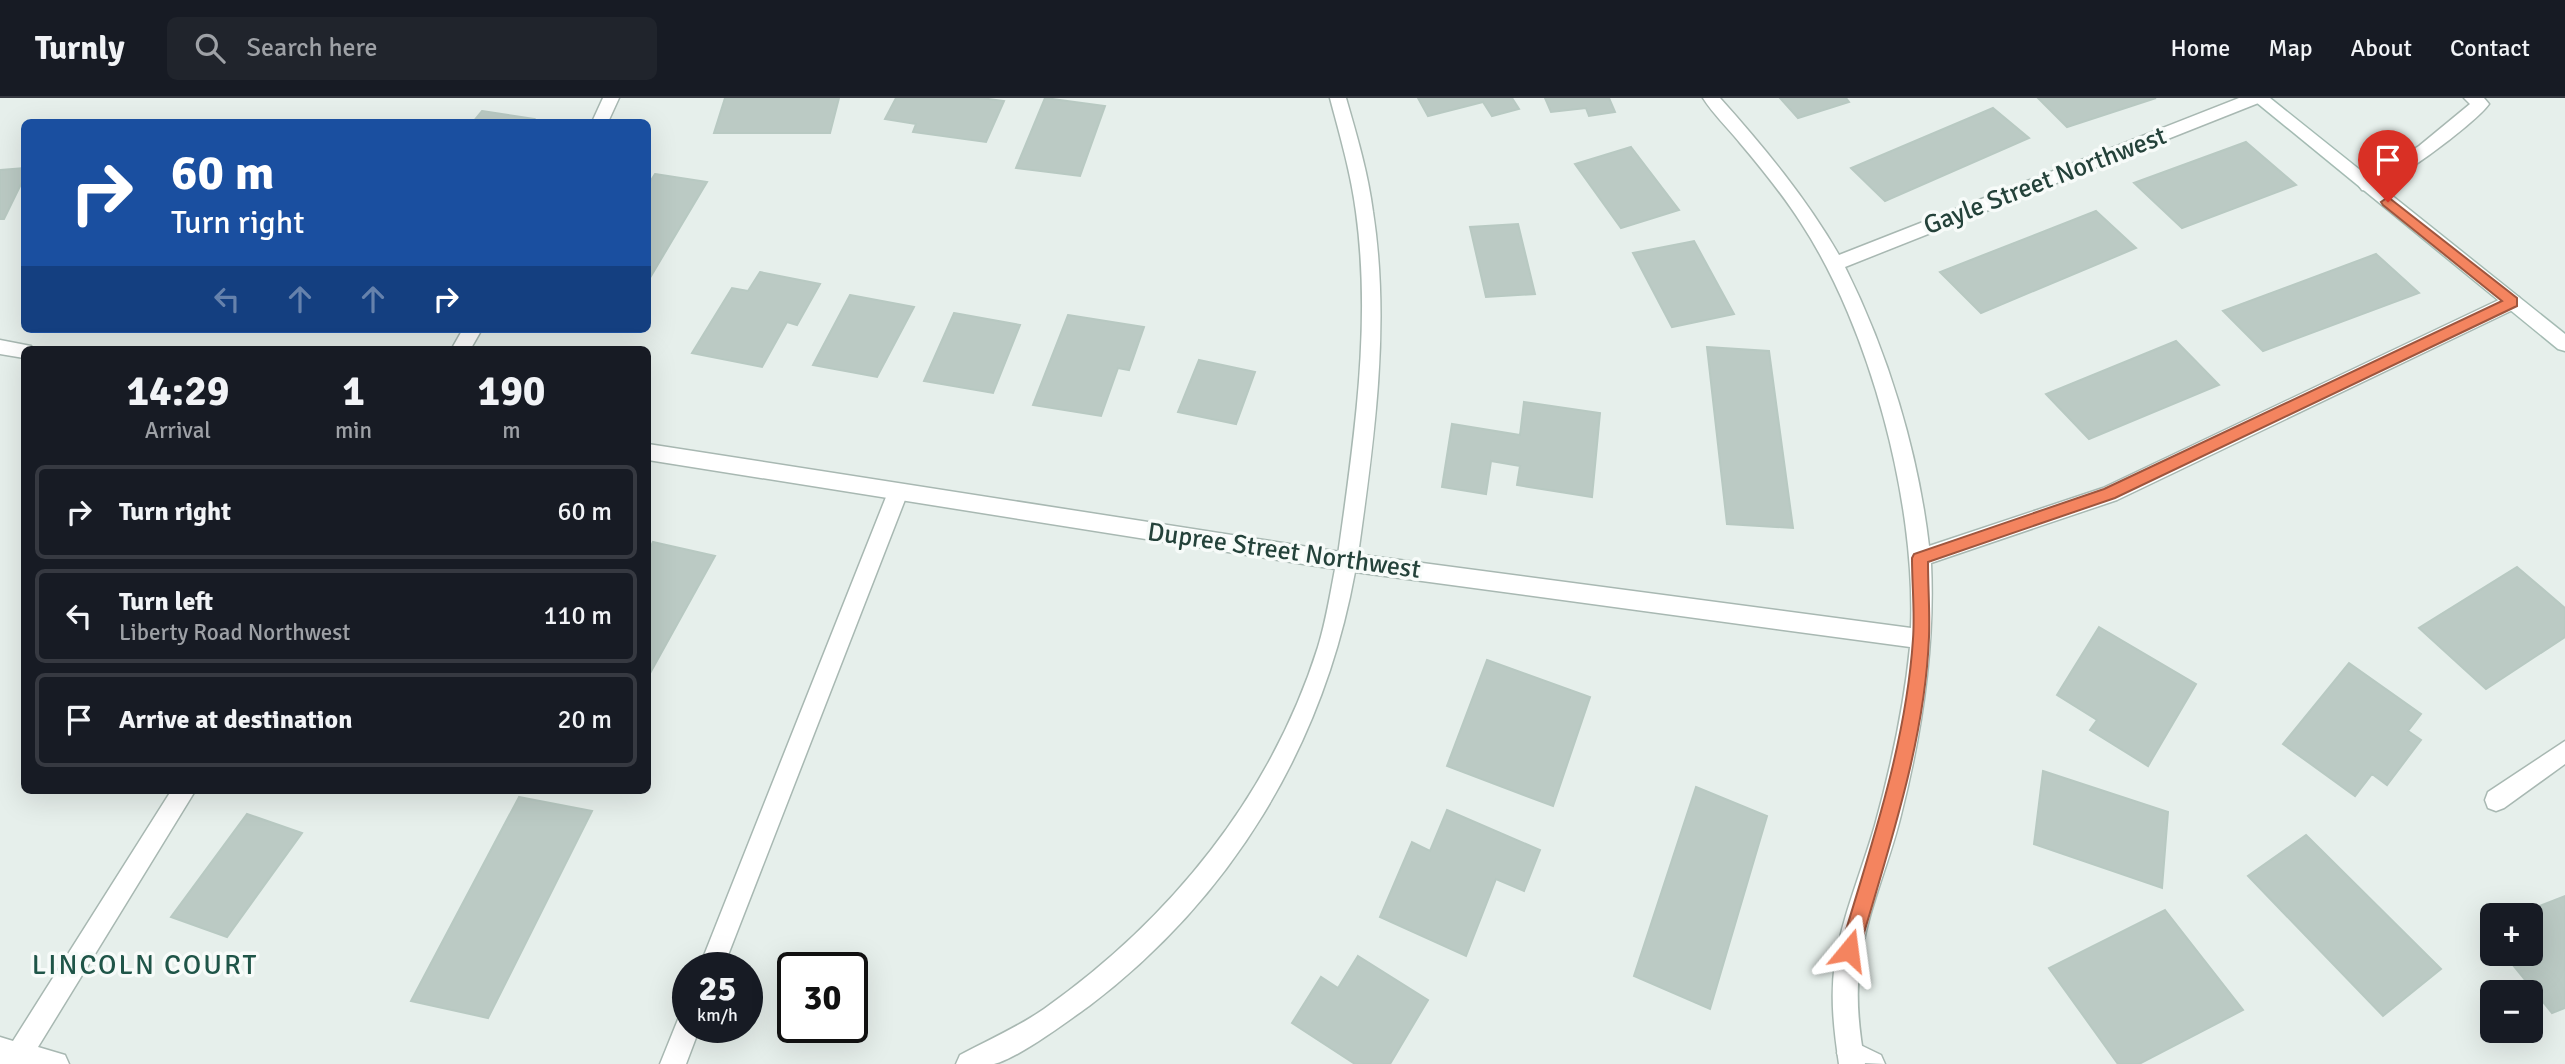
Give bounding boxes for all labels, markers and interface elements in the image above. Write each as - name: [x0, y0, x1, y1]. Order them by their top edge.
- search box: [167, 17, 657, 80]
- text: Turnly: [35, 28, 125, 69]
- icon: search: [191, 29, 229, 67]
- text: Search here: [247, 32, 378, 64]
- text: Home: [2170, 33, 2230, 63]
- text: Map: [2268, 33, 2313, 63]
- text: About: [2351, 33, 2412, 63]
- text: Contact: [2450, 33, 2530, 63]
- street label: Gayle Street Northwest: [1919, 120, 2171, 242]
- pin: [2358, 130, 2418, 202]
- icon: arrive: [2369, 141, 2407, 179]
- text: 60 m: [171, 143, 274, 203]
- icon: right: [56, 147, 147, 238]
- text: Turn right: [171, 203, 304, 242]
- icon: left: [208, 280, 246, 318]
- icon: ahead: [281, 280, 319, 318]
- icon: ahead: [354, 280, 392, 318]
- icon: right: [427, 280, 465, 318]
- text: 14:29: [126, 366, 230, 417]
- text: 1: [342, 366, 365, 417]
- text: 190: [477, 366, 546, 417]
- text: Arrival: [145, 416, 211, 445]
- text: min: [335, 416, 372, 445]
- text: m: [502, 416, 521, 445]
- icon: right: [60, 493, 98, 531]
- text: Turn right: [119, 496, 231, 528]
- text: 60 m: [557, 496, 612, 528]
- street label: Dupree Street Northwest: [1146, 516, 1422, 586]
- text: Turn left: [119, 586, 213, 618]
- icon: left: [60, 597, 98, 635]
- text: 110 m: [543, 600, 612, 632]
- text: Liberty Road Northwest: [119, 618, 350, 647]
- icon: arrive: [60, 701, 98, 739]
- text: Arrive at destination: [119, 704, 352, 736]
- text: 20 m: [557, 704, 612, 736]
- map controls: [2480, 903, 2543, 1043]
- button: +: [2480, 903, 2543, 966]
- position arrow: [1812, 913, 1886, 987]
- district label: LINCOLN COURT: [32, 948, 258, 982]
- speed limit sign: 30: [777, 952, 868, 1043]
- text: 25: [699, 967, 736, 1010]
- button: −: [2480, 980, 2543, 1043]
- text: km/h: [697, 1004, 738, 1026]

